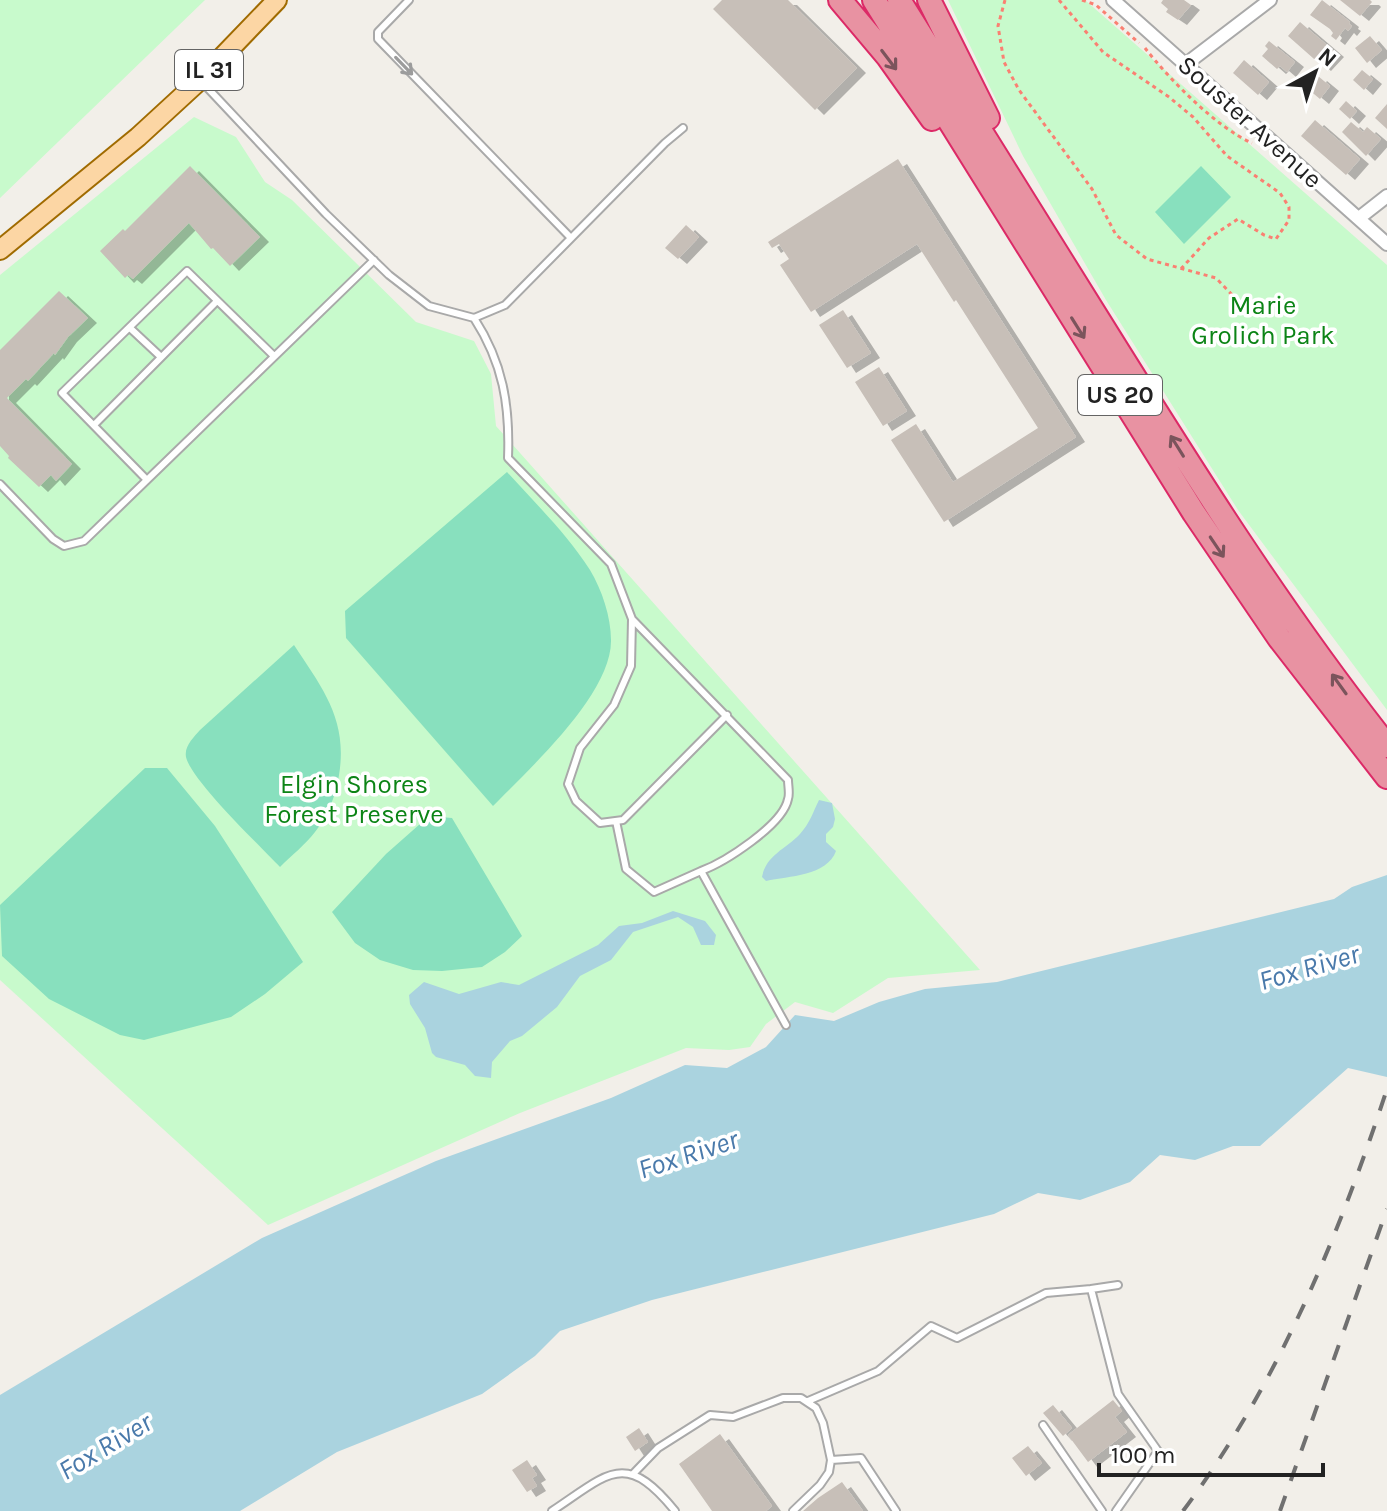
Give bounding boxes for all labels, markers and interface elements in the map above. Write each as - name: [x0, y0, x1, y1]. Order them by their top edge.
- north arrow: [1275, 32, 1355, 112]
- text: N: [1313, 42, 1342, 72]
- one-way arrow: [881, 49, 898, 70]
- street label: Souster Avenue: [1171, 49, 1329, 195]
- road number: IL 31: [175, 50, 243, 90]
- one-way arrow: [394, 56, 413, 75]
- park label: Marie Grolich Park: [1191, 290, 1335, 351]
- one-way arrow: [1070, 316, 1086, 339]
- road number: US 20: [1078, 375, 1162, 415]
- one-way arrow: [1169, 435, 1185, 458]
- one-way arrow: [1209, 536, 1225, 558]
- one-way arrow: [1331, 674, 1348, 695]
- park label: Elgin Shores Forest Preserve: [264, 769, 444, 830]
- water label: Fox River: [1255, 937, 1365, 997]
- water label: Fox River: [634, 1122, 744, 1186]
- water label: Fox River: [52, 1405, 159, 1487]
- scale bar: [1099, 1427, 1323, 1477]
- text: 100 m: [1111, 1441, 1176, 1469]

